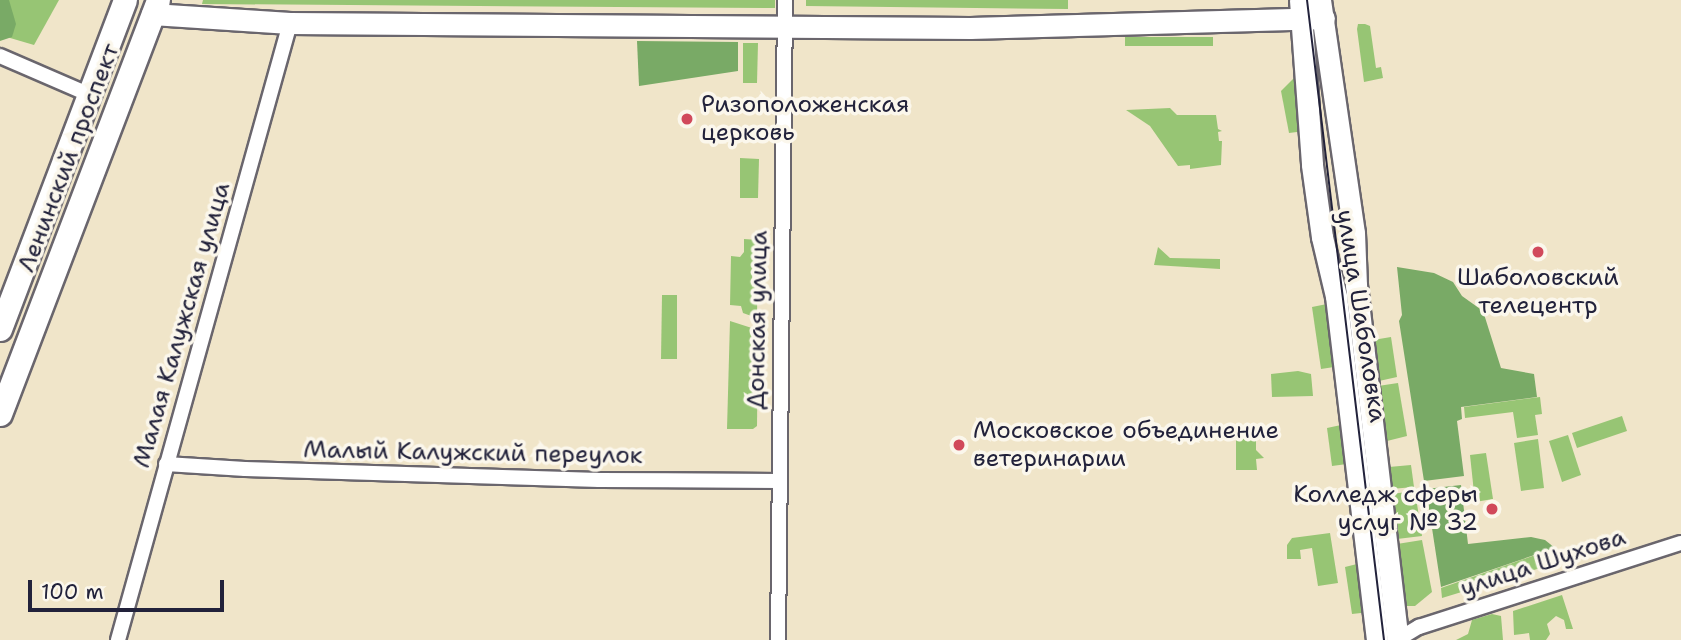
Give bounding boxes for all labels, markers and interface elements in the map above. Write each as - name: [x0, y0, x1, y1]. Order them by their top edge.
- street label: Ленинский проспект: [12, 40, 126, 276]
- place label: Ризоположенская церковь: [701, 91, 909, 147]
- marker: Ризоположенская церковь: [679, 111, 695, 127]
- street label: Малая Калужская улица: [127, 179, 237, 471]
- street label: улица Шаболовка: [1330, 208, 1392, 424]
- street label: Донская улица: [742, 230, 774, 410]
- marker: Шаболовский телецентр: [1530, 244, 1546, 260]
- place label: Шаболовский телецентр: [1457, 264, 1619, 320]
- place label: Московское объединение ветеринарии: [973, 417, 1279, 473]
- street label: Малый Калужский переулок: [303, 436, 643, 470]
- marker: Московское объединение ветеринарии: [951, 437, 967, 453]
- place label: Колледж сферы услуг № 32: [1293, 481, 1478, 537]
- marker: Колледж сферы услуг № 32: [1484, 501, 1500, 517]
- street label: улица Шухова: [1457, 523, 1629, 603]
- scale bar: [32, 566, 228, 610]
- text: 100 m: [41, 578, 104, 606]

